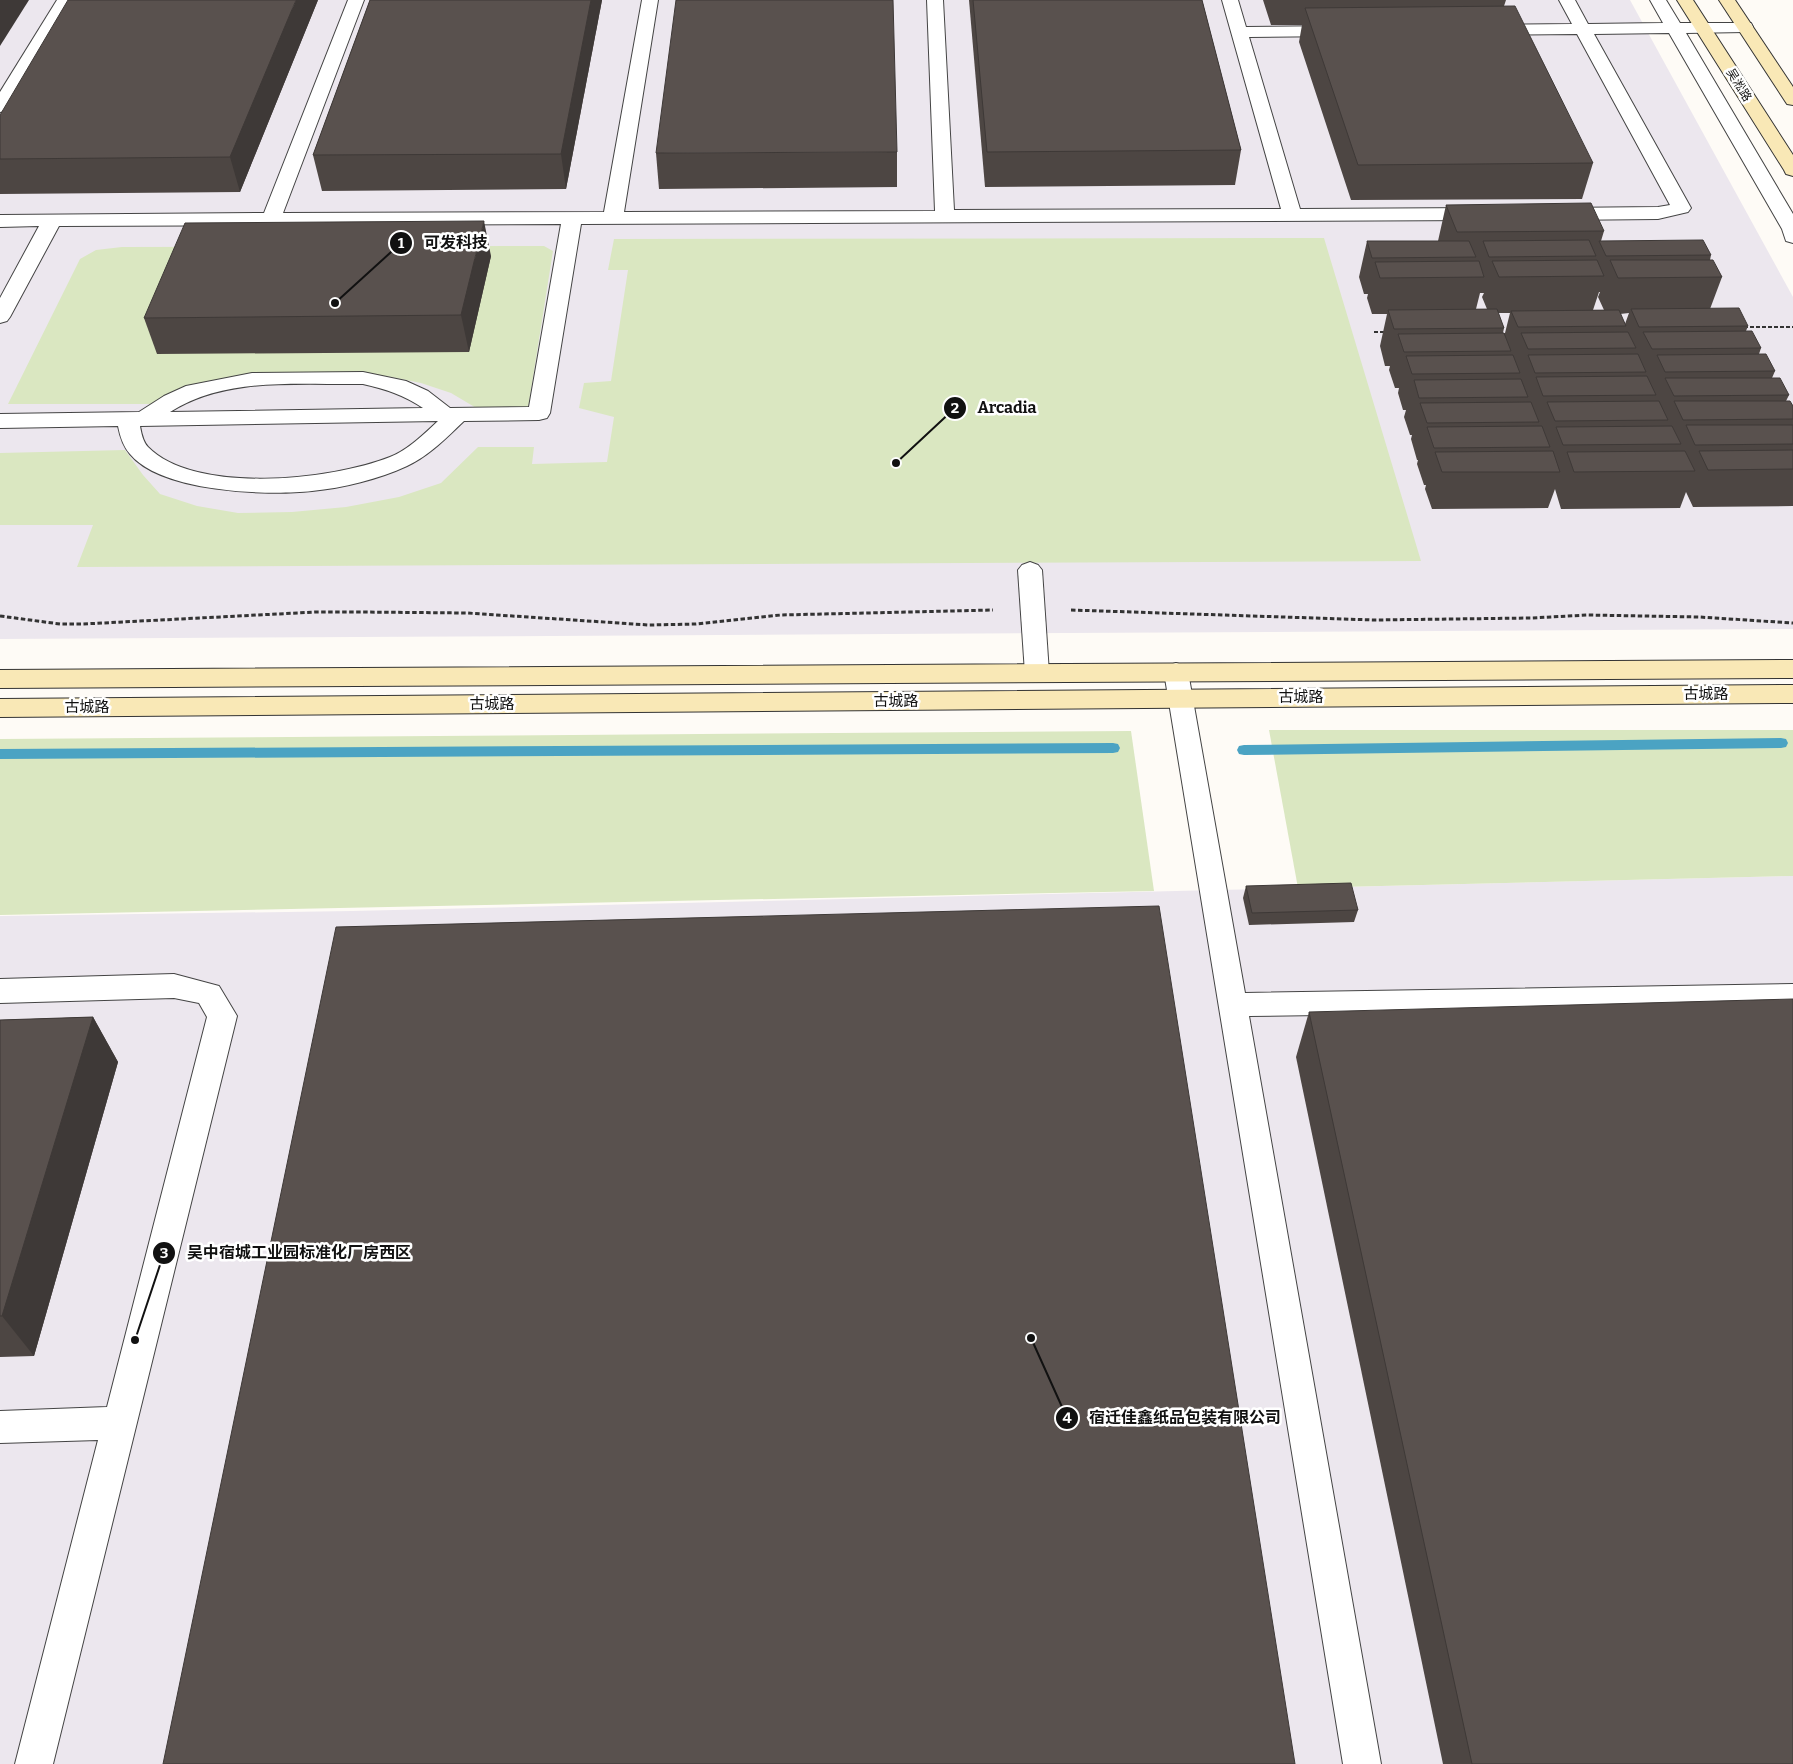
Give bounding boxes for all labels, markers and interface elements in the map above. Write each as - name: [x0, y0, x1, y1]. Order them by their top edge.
- street label: 吴淞路: [1724, 66, 1754, 104]
- callout: 可发科技: [389, 227, 498, 258]
- text: 可发科技: [424, 233, 488, 252]
- text: 1: [398, 234, 405, 252]
- callout: Arcadia: [943, 392, 1047, 423]
- text: Arcadia: [977, 398, 1037, 417]
- text: 2: [951, 399, 959, 417]
- street label: 古城路: [1683, 685, 1729, 703]
- street label: 古城路: [1278, 688, 1324, 706]
- street label: 古城路: [873, 692, 919, 710]
- street label: 古城路: [469, 695, 515, 713]
- street label: 古城路: [64, 698, 110, 716]
- callout: 吴中宿城工业园标准化厂房西区: [152, 1237, 421, 1268]
- text: 吴中宿城工业园标准化厂房西区: [187, 1243, 411, 1262]
- text: 3: [160, 1244, 168, 1262]
- callout: 宿迁佳鑫纸品包装有限公司: [1054, 1402, 1291, 1433]
- text: 宿迁佳鑫纸品包装有限公司: [1089, 1408, 1281, 1427]
- text: 4: [1062, 1409, 1072, 1427]

